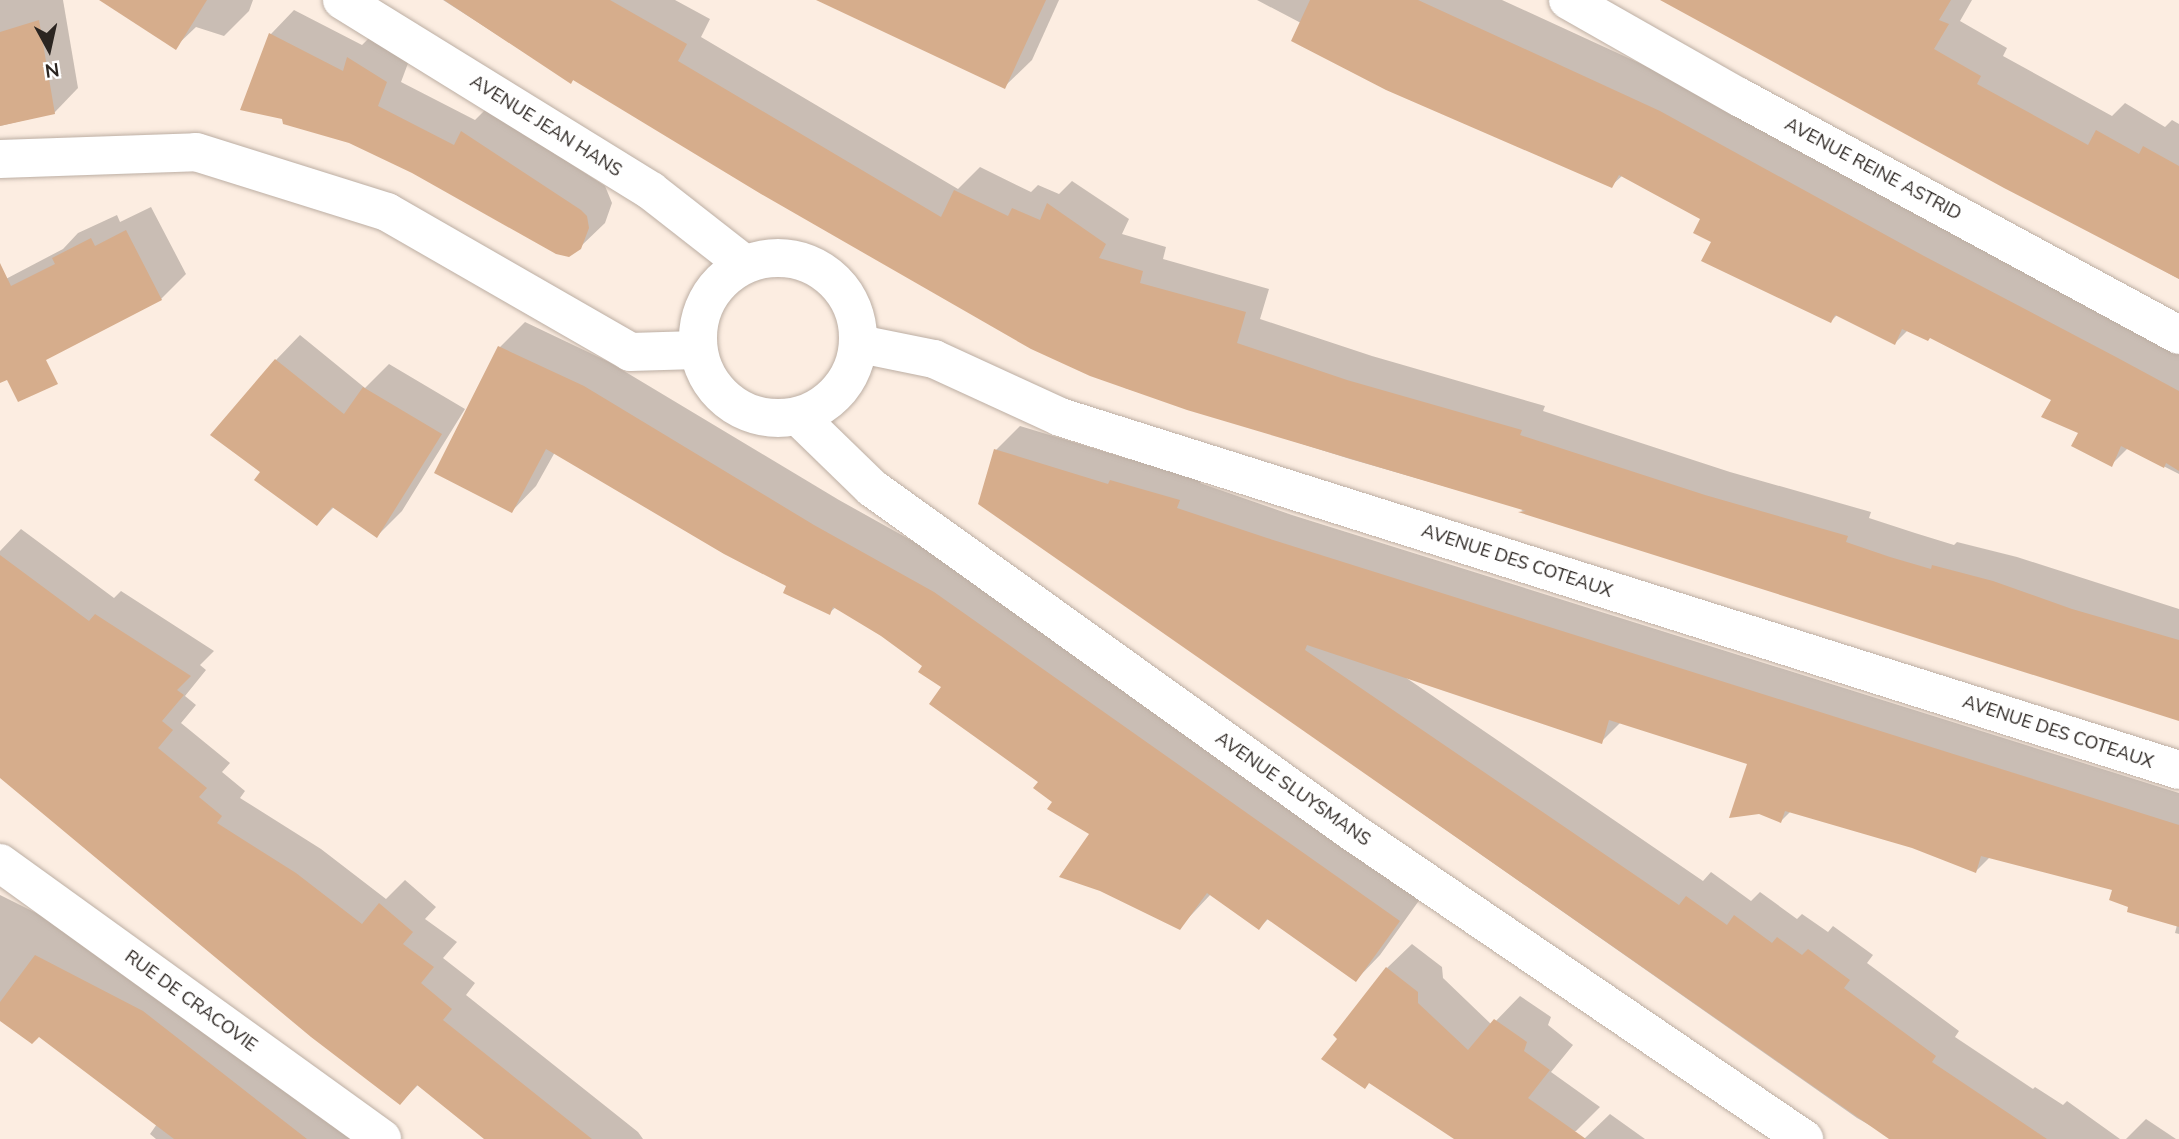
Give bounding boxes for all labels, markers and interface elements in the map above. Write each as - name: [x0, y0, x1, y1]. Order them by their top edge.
- north arrow: [14, 14, 84, 84]
- text: N: [43, 56, 61, 84]
- street label: AVENUE JEAN HANS: [466, 70, 626, 182]
- street label: AVENUE REINE ASTRID: [1781, 113, 1965, 225]
- street label: AVENUE DES COTEAUX: [1419, 520, 1615, 602]
- street label: AVENUE DES COTEAUX: [1960, 691, 2156, 773]
- street label: AVENUE SLUYSMANS: [1211, 727, 1375, 851]
- street label: RUE DE CRACOVIE: [121, 946, 261, 1056]

